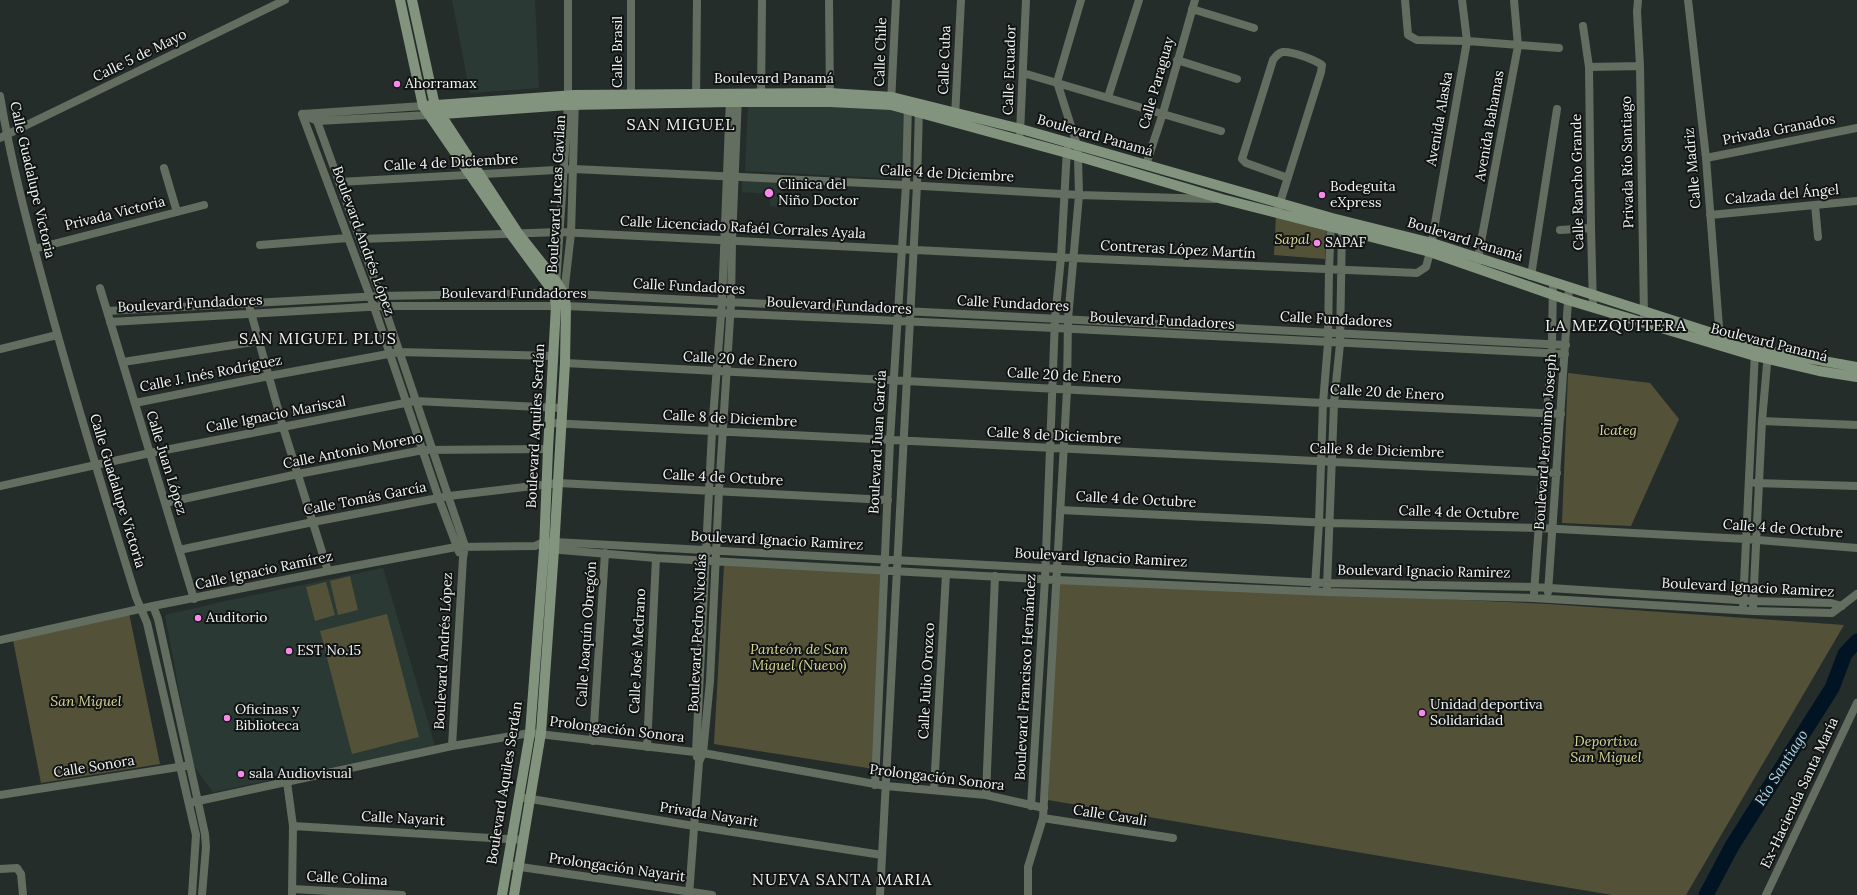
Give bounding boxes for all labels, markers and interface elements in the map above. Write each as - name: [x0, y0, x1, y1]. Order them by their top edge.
- street label: Calle Brasil: [610, 16, 626, 88]
- street label: Calle Chile: [871, 17, 891, 87]
- street label: Calle Cuba: [935, 25, 955, 95]
- street label: Calle Ecuador: [1000, 25, 1020, 115]
- street label: Calle 5 de Mayo: [90, 26, 190, 86]
- street label: Calle Paraguay: [1136, 35, 1178, 131]
- street label: Avenida Bahamas: [1472, 69, 1508, 183]
- street label: Avenida Alaska: [1423, 70, 1457, 168]
- street label: Boulevard Panamá: [714, 71, 834, 87]
- place label: Ahorramax: [405, 76, 477, 92]
- marker: Ahorramax: [392, 79, 402, 89]
- street label: Privada Río Santiago: [1618, 96, 1638, 228]
- street label: Calle Guadalupe Victoria: [6, 100, 58, 260]
- street label: Boulevard Panamá: [1035, 111, 1155, 161]
- street label: Privada Granados: [1721, 111, 1837, 149]
- street label: Calle Rancho Grande: [1568, 114, 1588, 250]
- street label: Boulevard Lucas Gavilan: [544, 115, 570, 273]
- district label: SAN MIGUEL: [627, 115, 735, 135]
- street label: Calle Madriz: [1681, 127, 1705, 209]
- street label: Calle 4 de Diciembre: [383, 151, 519, 175]
- street label: Calle 4 de Diciembre: [879, 162, 1015, 186]
- street label: Boulevard Andrés López: [328, 164, 398, 318]
- place label: Clinica del Niño Doctor: [778, 177, 859, 210]
- place label: Bodeguita eXpress: [1330, 179, 1396, 212]
- street label: Calzada del Ángel: [1724, 182, 1840, 208]
- marker: Clinica del Niño Doctor: [763, 187, 775, 199]
- marker: Bodeguita eXpress: [1317, 190, 1327, 200]
- street label: Privada Victoria: [63, 193, 167, 235]
- street label: Calle Licenciado Rafaél Corrales Ayala: [620, 213, 866, 243]
- street label: Boulevard Panamá: [1405, 214, 1525, 266]
- park label: Sapal: [1274, 232, 1310, 248]
- place label: SAPAF: [1325, 235, 1366, 251]
- street label: Contreras López Martín: [1100, 238, 1256, 262]
- marker: SAPAF: [1312, 238, 1322, 248]
- street label: Calle Fundadores: [632, 276, 746, 298]
- street label: Boulevard Fundadores: [441, 286, 587, 302]
- street label: Boulevard Fundadores: [117, 292, 263, 316]
- street label: Calle Fundadores: [956, 293, 1070, 315]
- street label: Boulevard Fundadores: [766, 294, 912, 318]
- street label: Boulevard Fundadores: [1089, 309, 1235, 333]
- street label: Calle Fundadores: [1279, 309, 1393, 331]
- district label: LA MEZQUITERA: [1545, 316, 1687, 336]
- street label: Boulevard Panamá: [1709, 320, 1829, 366]
- district label: SAN MIGUEL PLUS: [239, 329, 397, 349]
- street label: Boulevard Aquiles Serdán: [523, 343, 549, 509]
- street label: Calle 20 de Enero: [682, 349, 798, 371]
- street label: Calle J. Inés Rodríguez: [138, 352, 284, 396]
- street label: Boulevard Jerónimo Joseph: [1531, 353, 1561, 531]
- street label: Calle 20 de Enero: [1006, 365, 1122, 387]
- street label: Boulevard Juan García: [866, 370, 890, 514]
- street label: Calle 20 de Enero: [1329, 382, 1445, 404]
- street label: Calle Ignacio Mariscal: [205, 393, 347, 437]
- street label: Calle 8 de Diciembre: [662, 407, 798, 431]
- street label: Calle Juan López: [142, 409, 190, 517]
- street label: Calle Guadalupe Victoria: [85, 412, 149, 570]
- park label: Icateg: [1599, 423, 1637, 439]
- street label: Calle 8 de Diciembre: [986, 424, 1122, 448]
- street label: Calle Antonio Moreno: [282, 429, 424, 473]
- street label: Calle 8 de Diciembre: [1309, 440, 1445, 462]
- street label: Calle 4 de Octubre: [662, 466, 784, 490]
- street label: Calle Tomás García: [302, 479, 428, 519]
- street label: Calle 4 de Octubre: [1075, 488, 1197, 512]
- street label: Calle 4 de Octubre: [1398, 502, 1520, 524]
- street label: Calle 4 de Octubre: [1722, 516, 1844, 542]
- street label: Boulevard Ignacio Ramirez: [690, 528, 864, 554]
- street label: Boulevard Ignacio Ramirez: [1014, 545, 1188, 571]
- street label: Calle Ignacio Ramírez: [194, 548, 334, 594]
- street label: Boulevard Pedro Nicolás: [685, 553, 711, 713]
- street label: Calle Joaquín Obregón: [574, 561, 600, 707]
- street label: Boulevard Ignacio Ramirez: [1337, 562, 1511, 582]
- street label: Boulevard Andrés López: [431, 572, 457, 730]
- street label: Boulevard Francisco Hernández: [1012, 573, 1040, 781]
- street label: Boulevard Ignacio Ramirez: [1661, 575, 1835, 601]
- street label: Calle José Medrano: [626, 588, 650, 714]
- place label: Auditorio: [206, 610, 267, 626]
- marker: Auditorio: [193, 613, 203, 623]
- street label: Calle Julio Orozco: [916, 622, 938, 740]
- park label: Panteón de San Miguel (Nuevo): [750, 642, 848, 674]
- place label: EST No.15: [297, 643, 361, 659]
- marker: EST No.15: [284, 646, 294, 656]
- park label: San Miguel: [50, 694, 122, 710]
- place label: Unidad deportiva Solidaridad: [1430, 697, 1543, 730]
- street label: Boulevard Aquiles Serdán: [484, 700, 526, 866]
- place label: Oficinas y Biblioteca: [235, 702, 299, 734]
- marker: Unidad deportiva Solidaridad: [1417, 708, 1427, 718]
- marker: Oficinas y Biblioteca: [222, 713, 232, 723]
- street label: Prolongación Sonora: [549, 713, 685, 747]
- street label: Ex-Hacienda Santa María: [1758, 715, 1842, 871]
- water label: Río Santiago: [1752, 727, 1812, 809]
- park label: Deportiva San Miguel: [1570, 734, 1642, 766]
- street label: Calle Sonora: [52, 752, 136, 782]
- street label: Prolongación Sonora: [869, 761, 1005, 795]
- place label: sala Audiovisual: [249, 766, 352, 782]
- marker: sala Audiovisual: [236, 769, 246, 779]
- street label: Privada Nayarit: [658, 799, 760, 831]
- street label: Calle Cavali: [1072, 802, 1148, 830]
- street label: Calle Nayarit: [361, 808, 445, 830]
- street label: Prolongación Nayarit: [548, 850, 686, 886]
- street label: Calle Colima: [306, 868, 388, 890]
- district label: NUEVA SANTA MARIA: [752, 870, 932, 890]

